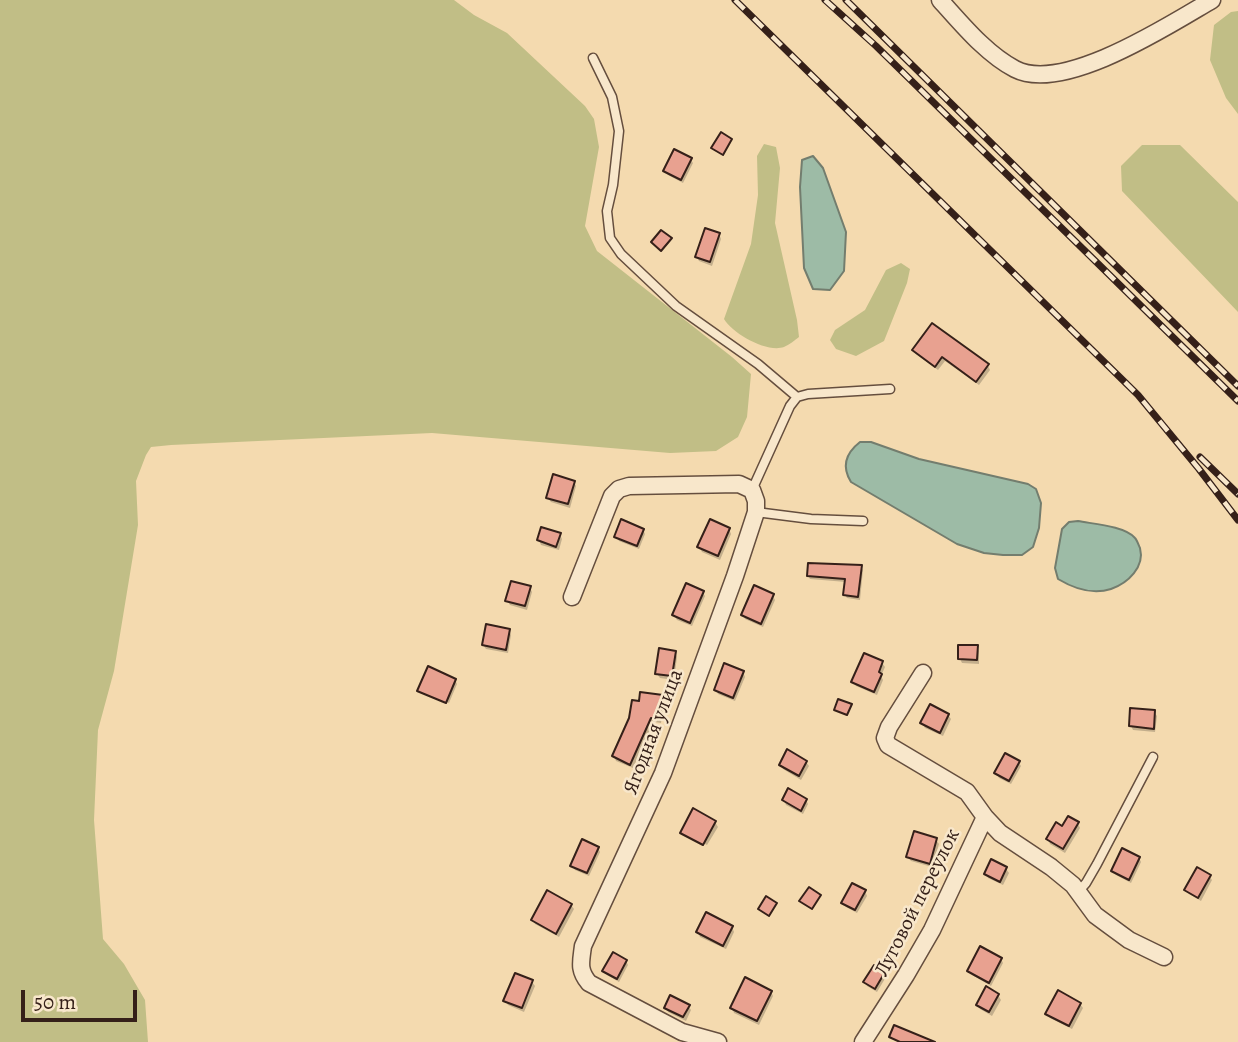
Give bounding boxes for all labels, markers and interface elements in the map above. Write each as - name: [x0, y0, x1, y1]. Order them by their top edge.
- street label: Ягодная улица: [619, 666, 689, 798]
- street label: Луговой переулок: [870, 825, 966, 981]
- scale bar: [24, 976, 140, 1020]
- text: 50 m: [34, 988, 76, 1016]

